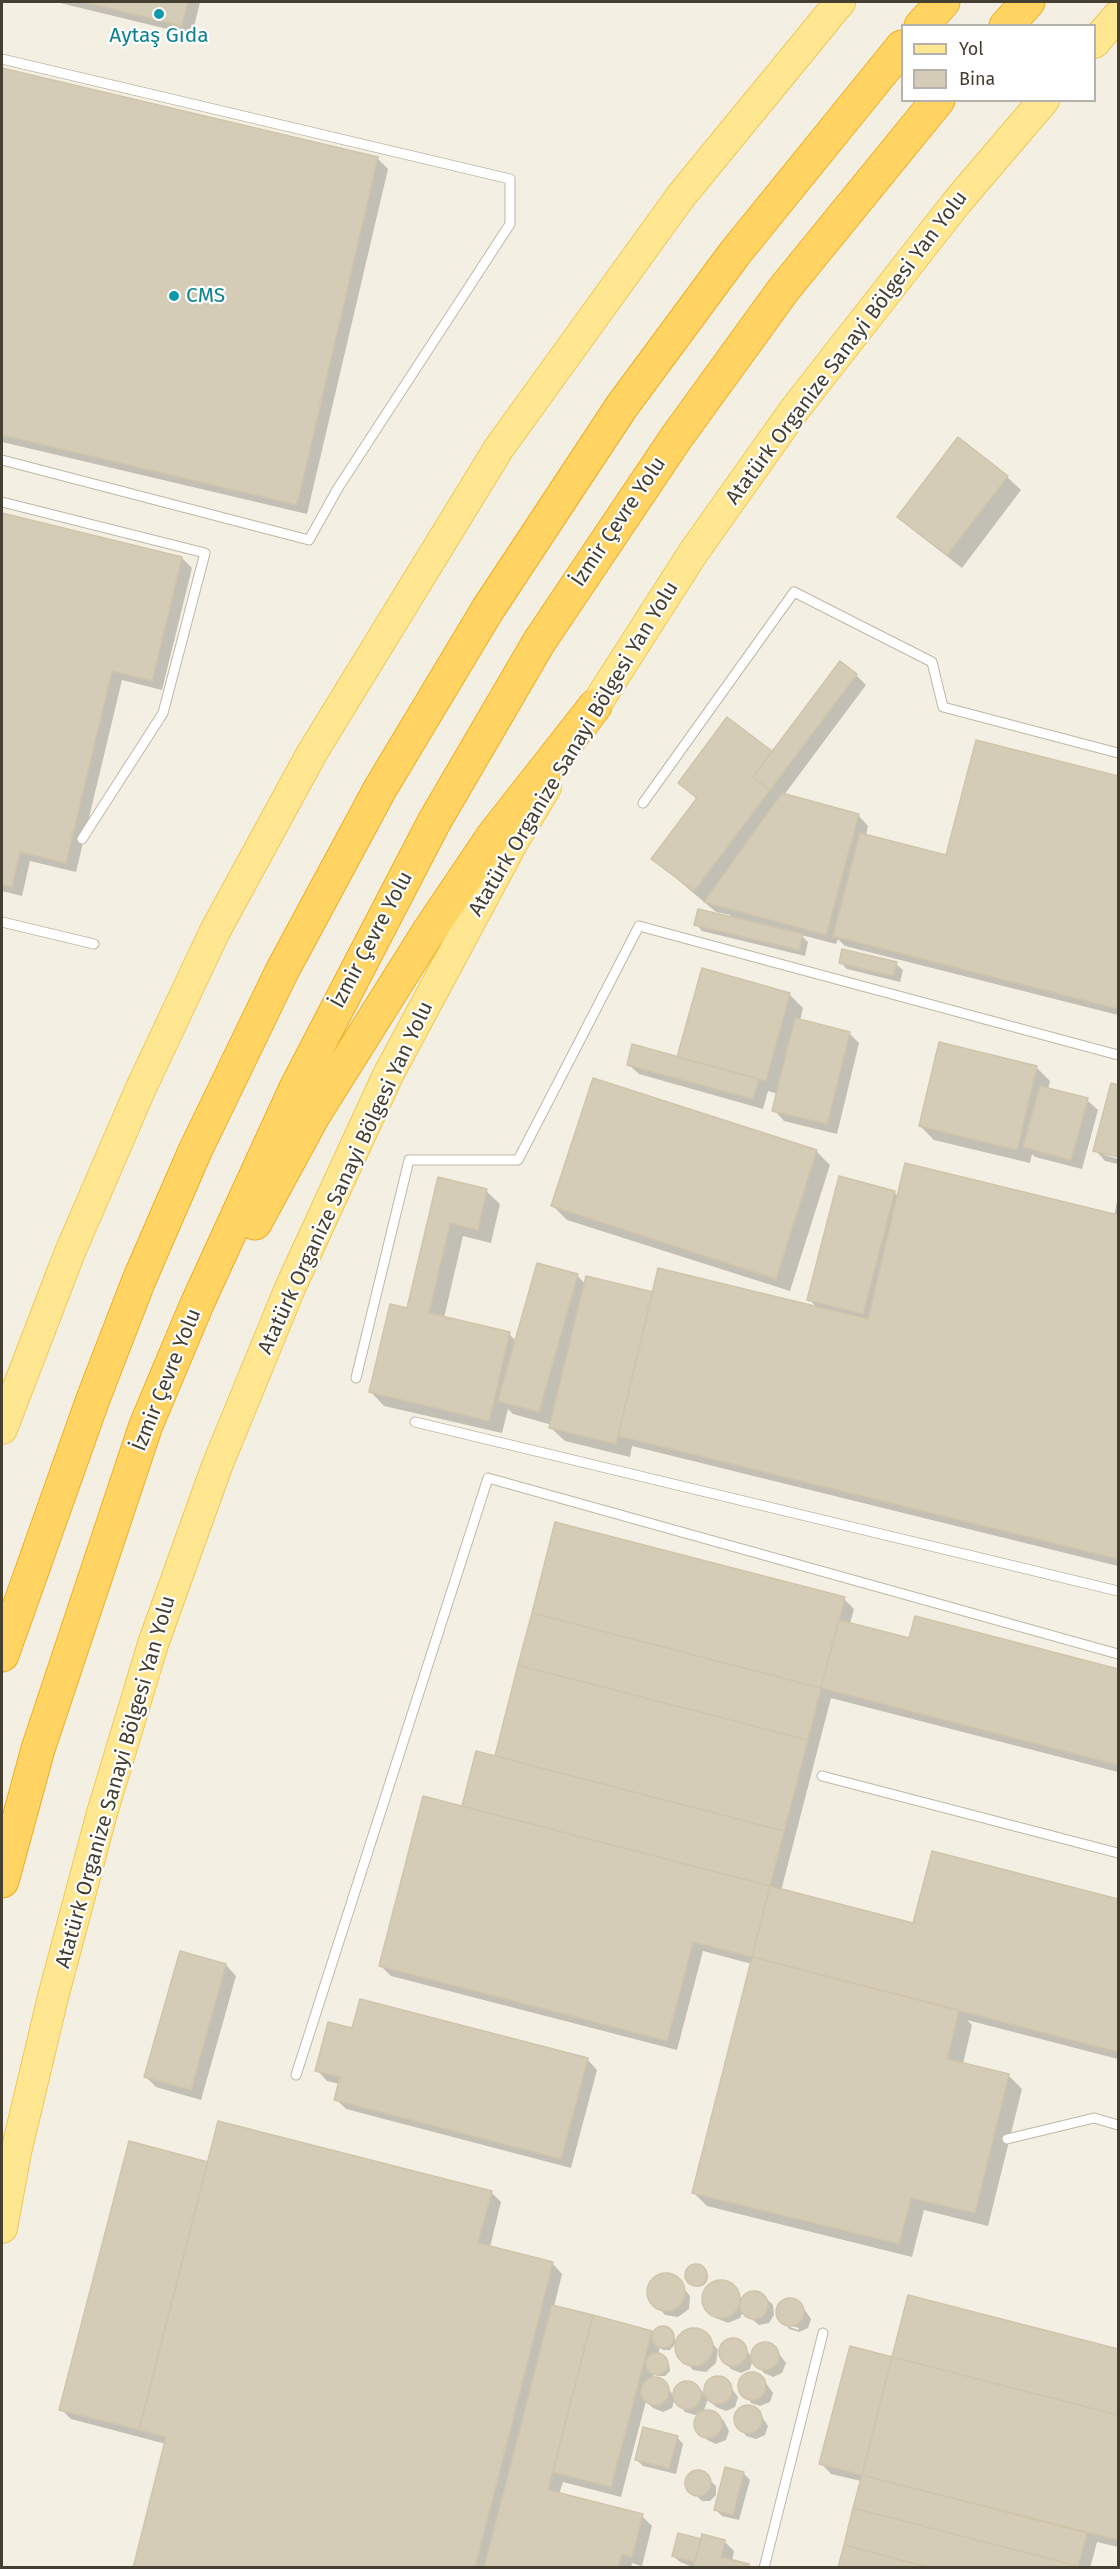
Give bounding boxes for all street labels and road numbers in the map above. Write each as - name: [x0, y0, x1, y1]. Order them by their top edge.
- street label: Atatürk Organize Sanayi Bölgesi Yan Yolu: [721, 186, 973, 510]
- street label: İzmir Çevre Yolu: [566, 452, 672, 592]
- street label: Atatürk Organize Sanayi Bölgesi Yan Yolu: [464, 577, 684, 921]
- street label: İzmir Çevre Yolu: [325, 867, 419, 1013]
- street label: Atatürk Organize Sanayi Bölgesi Yan Yolu: [253, 998, 439, 1358]
- street label: İzmir Çevre Yolu: [127, 1305, 207, 1455]
- street label: Atatürk Organize Sanayi Bölgesi Yan Yolu: [51, 1593, 181, 1971]

